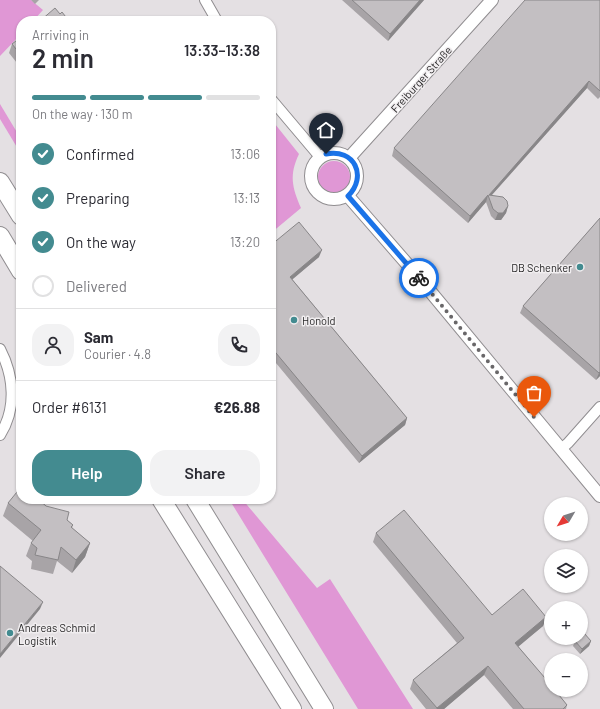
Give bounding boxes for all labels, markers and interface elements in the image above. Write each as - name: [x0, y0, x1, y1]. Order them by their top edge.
- text: Arriving in: [32, 27, 89, 43]
- text: 13:33–13:38: [184, 41, 260, 59]
- text: 2 min: [32, 42, 94, 73]
- street label: Freiburger Straße: [388, 43, 454, 115]
- text: On the way · 130 m: [32, 106, 133, 122]
- pin: [309, 113, 343, 154]
- icon: home: [315, 119, 337, 141]
- icon: check: [32, 143, 54, 165]
- text: Confirmed: [66, 145, 134, 163]
- text: 13:06: [230, 146, 260, 162]
- icon: check: [32, 187, 54, 209]
- text: Preparing: [66, 189, 130, 207]
- text: 13:13: [233, 190, 260, 206]
- icon: check: [32, 231, 54, 253]
- text: On the way: [66, 233, 136, 251]
- text: 13:20: [230, 234, 260, 250]
- courier: [399, 258, 439, 298]
- place label: DB Schenker: [511, 261, 572, 274]
- marker: DB Schenker: [575, 262, 585, 272]
- icon: bike: [408, 267, 430, 289]
- text: Delivered: [66, 277, 127, 295]
- place label: Honold: [302, 314, 336, 327]
- marker: Honold: [289, 315, 299, 325]
- button: person: [32, 324, 74, 366]
- button: phone: [218, 324, 260, 366]
- text: Sam: [84, 328, 113, 346]
- text: Courier · 4.8: [84, 346, 151, 362]
- pin: [517, 376, 551, 417]
- icon: bag: [523, 382, 545, 404]
- text: Order #6131: [32, 398, 107, 416]
- text: €26.88: [214, 398, 260, 416]
- button: Help: [32, 450, 142, 496]
- button: Share: [150, 450, 260, 496]
- north arrow: [544, 497, 588, 541]
- map controls: [544, 497, 588, 697]
- button: layers: [544, 549, 588, 593]
- button: +: [544, 601, 588, 645]
- place label: Andreas Schmid Logistik: [18, 621, 95, 647]
- marker: Andreas Schmid Logistik: [5, 628, 15, 638]
- button: −: [544, 653, 588, 697]

